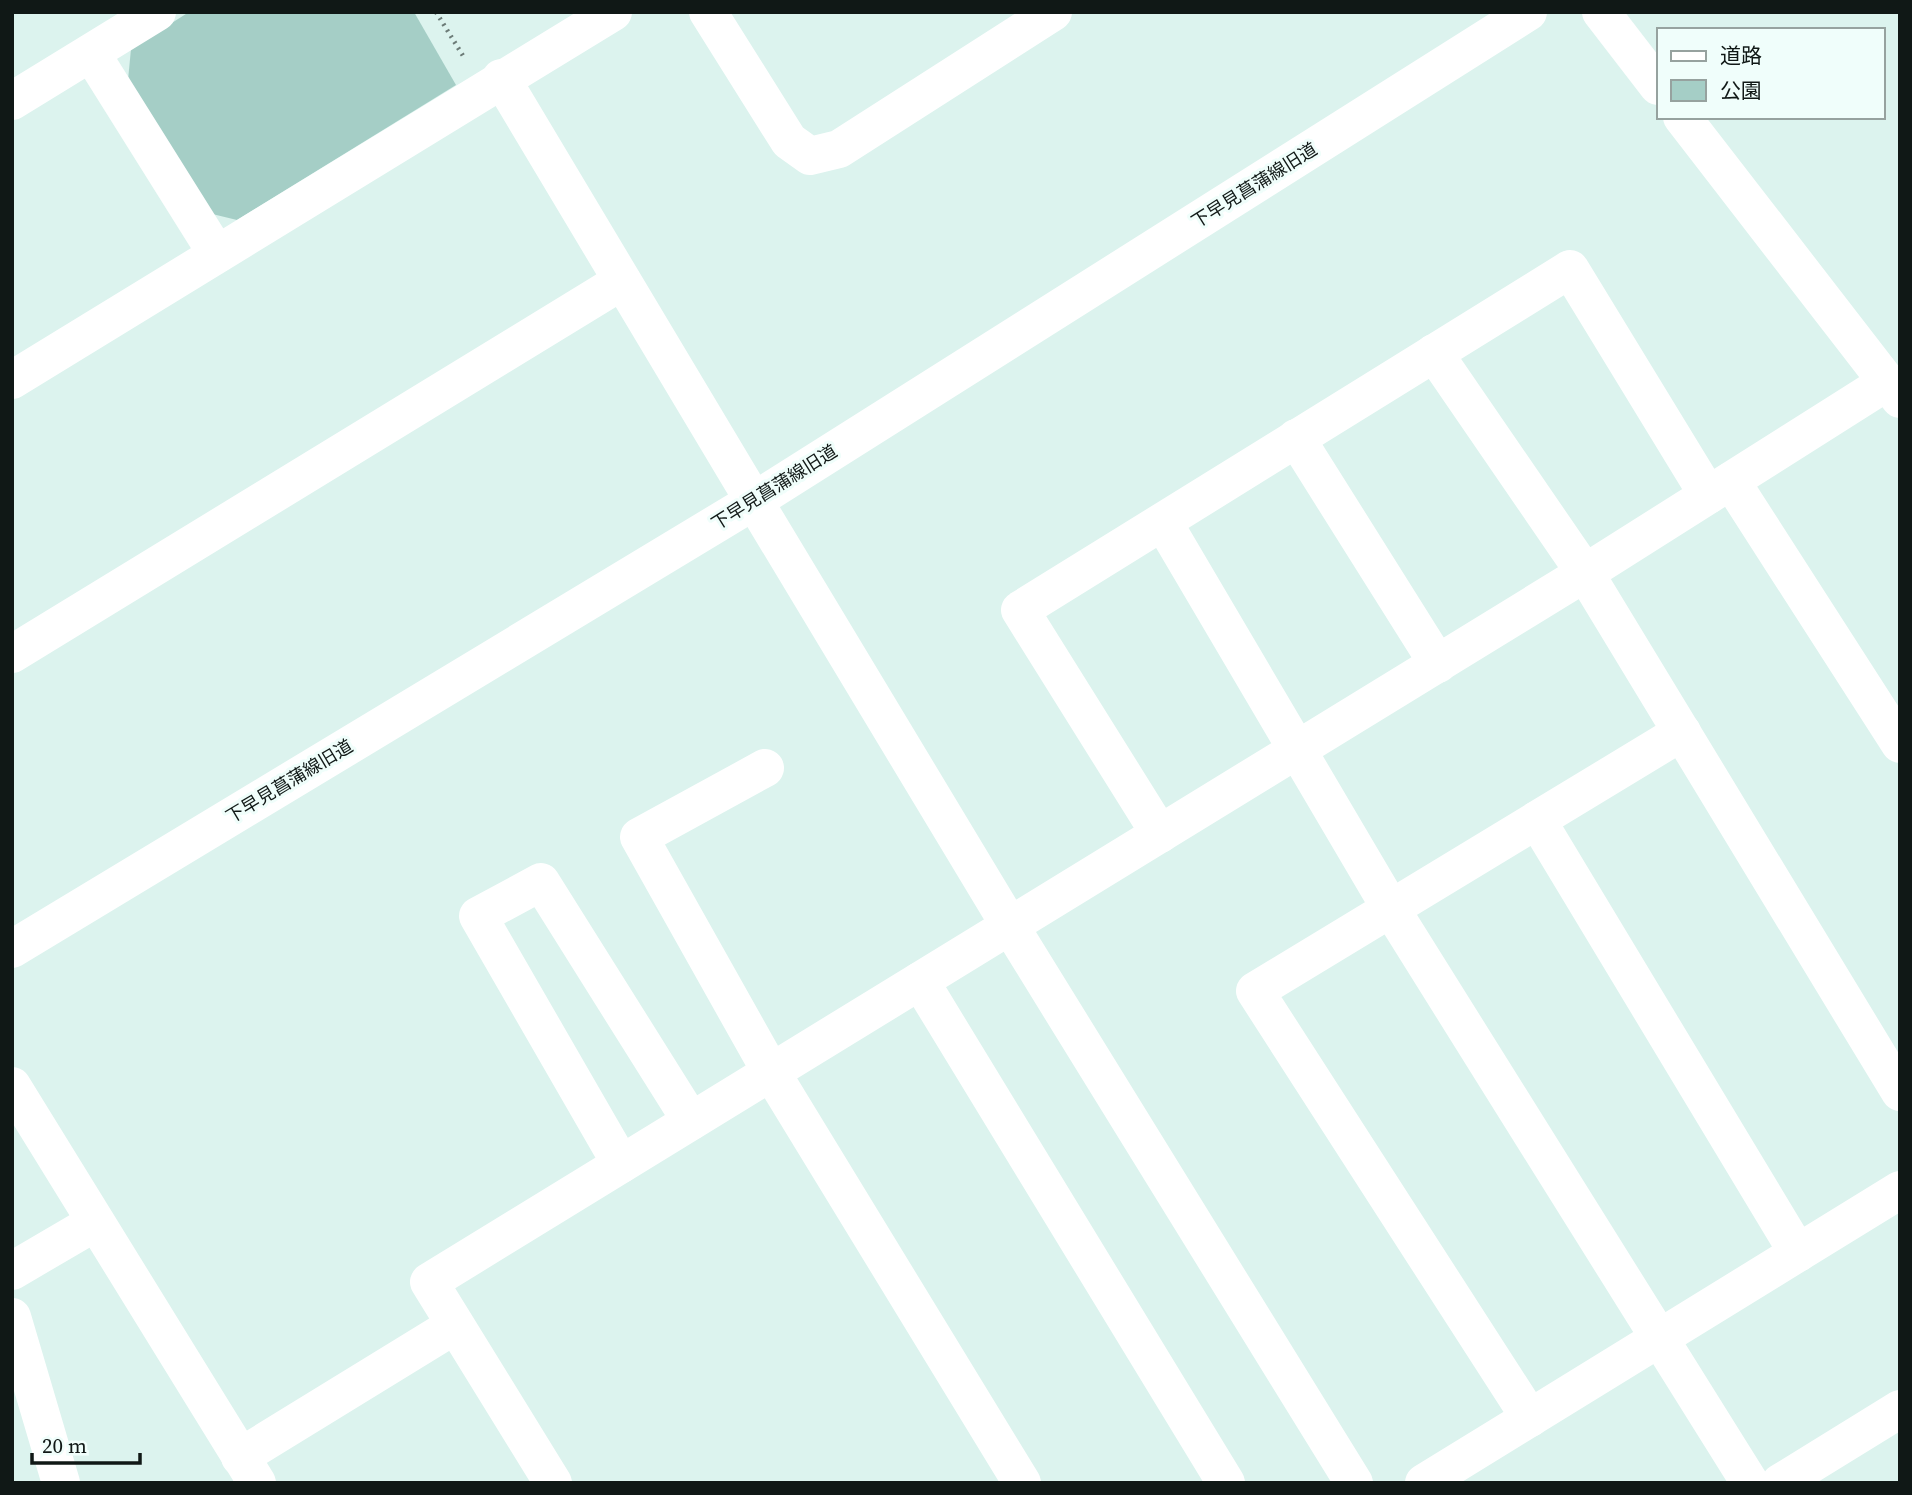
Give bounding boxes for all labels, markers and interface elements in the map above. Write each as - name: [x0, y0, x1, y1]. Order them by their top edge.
- legend: [1657, 28, 1884, 119]
- text: 道路: [1720, 41, 1762, 70]
- text: 公園: [1720, 76, 1762, 105]
- street label: 下早見菖蒲線旧道: [1186, 136, 1322, 234]
- street label: 下早見菖蒲線旧道: [706, 438, 842, 536]
- street label: 下早見菖蒲線旧道: [221, 733, 357, 829]
- scale bar: [32, 1422, 140, 1466]
- text: 20 m: [42, 1431, 87, 1460]

